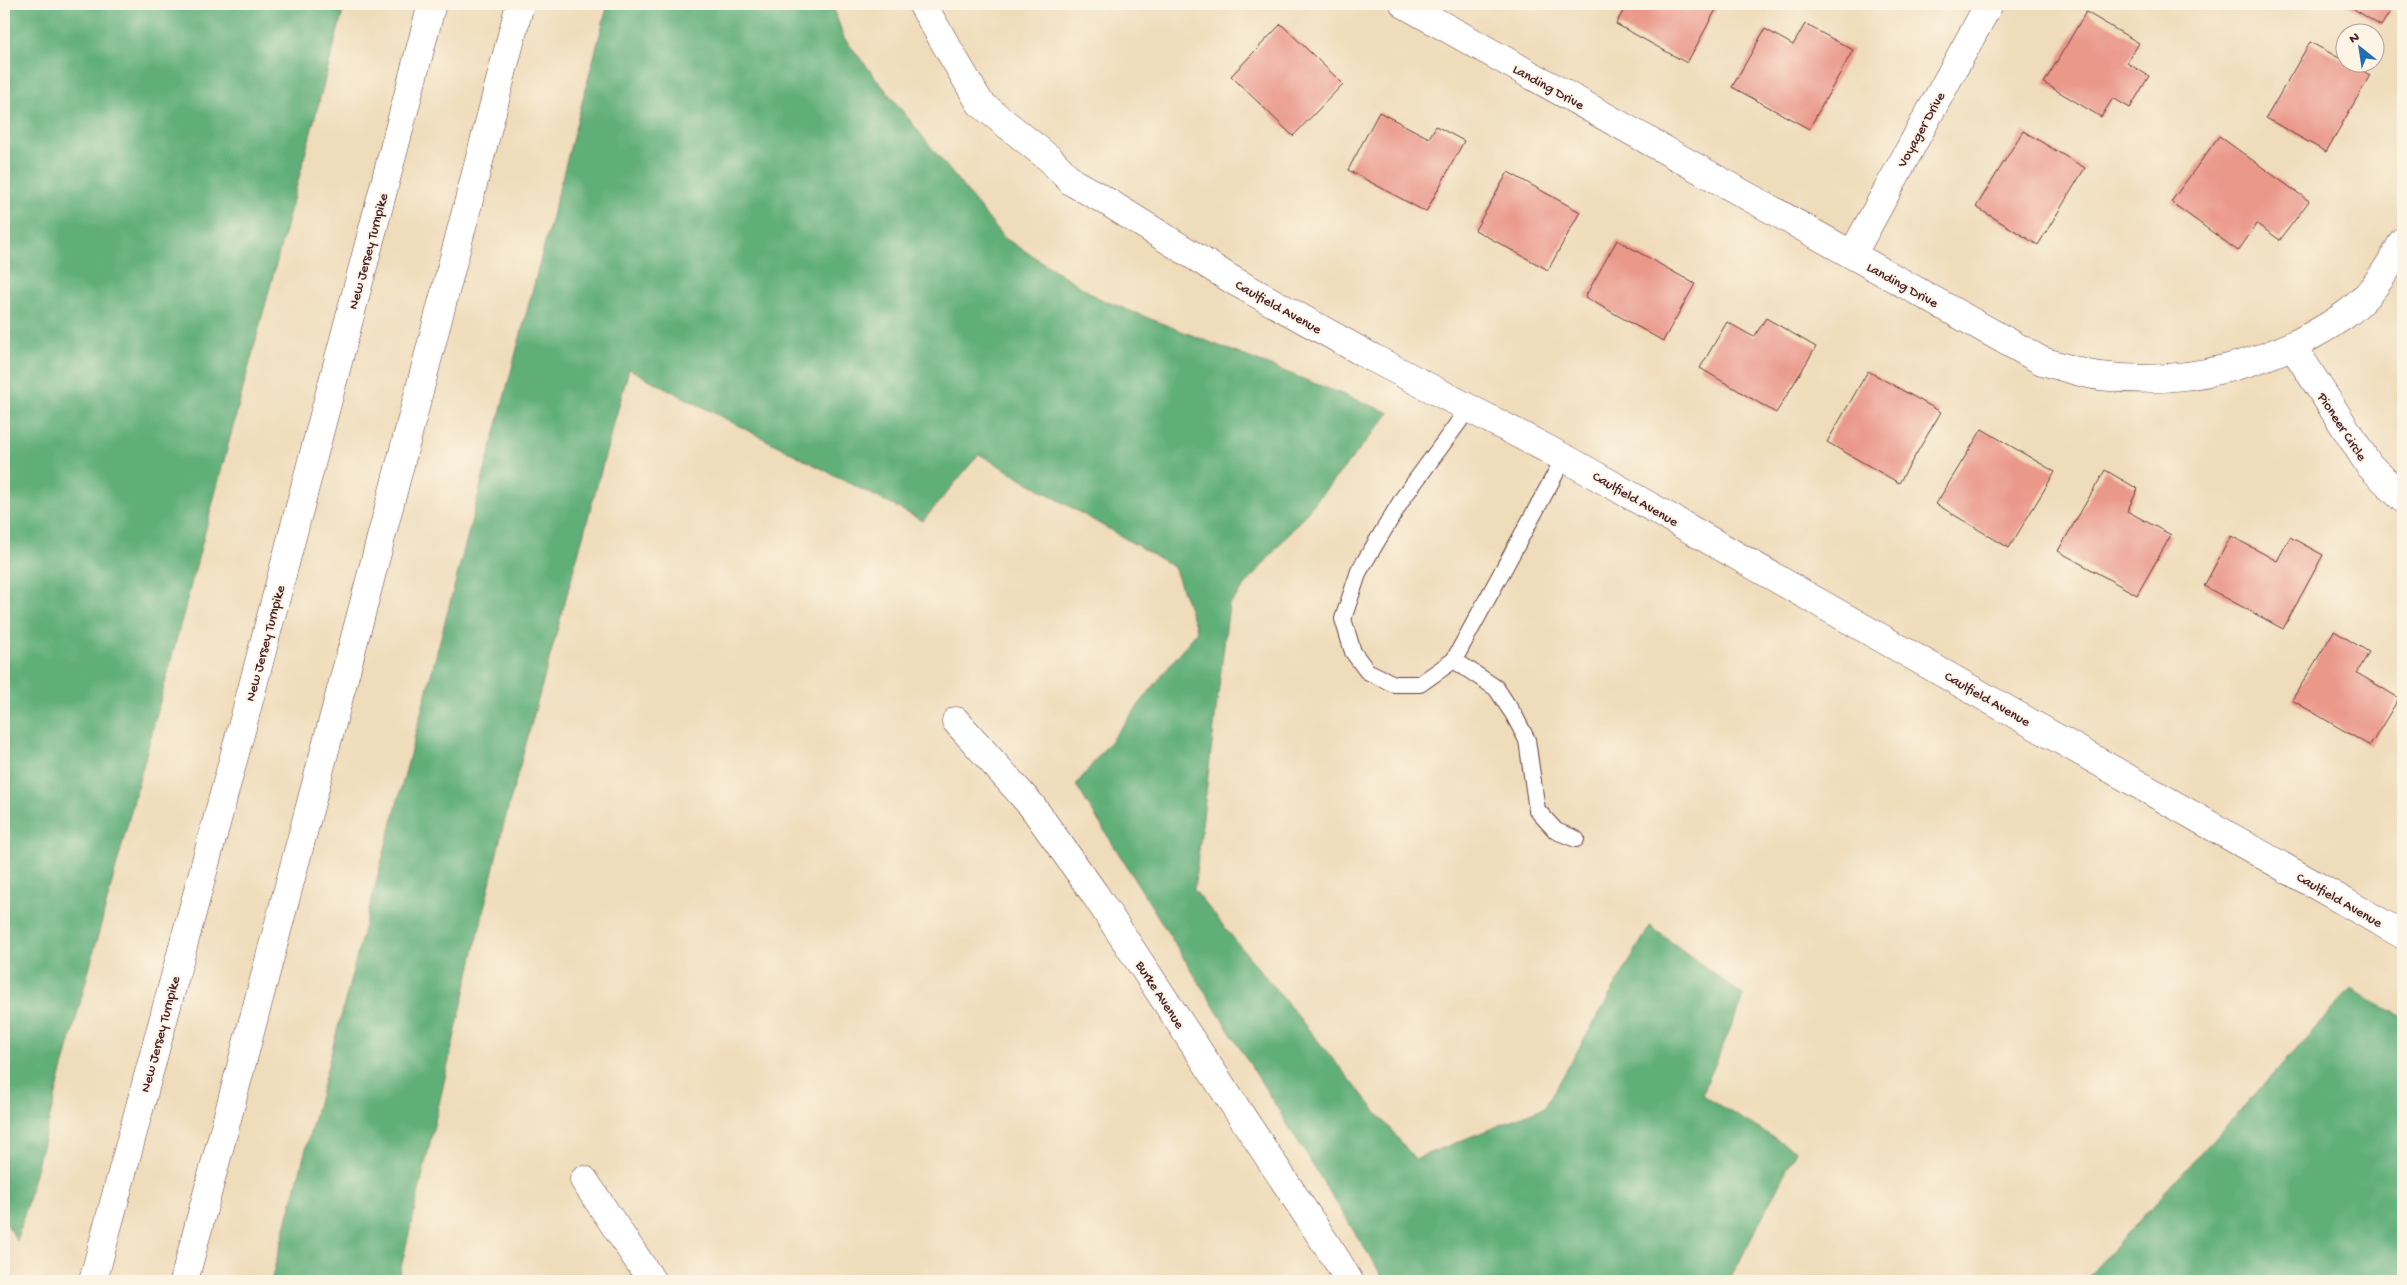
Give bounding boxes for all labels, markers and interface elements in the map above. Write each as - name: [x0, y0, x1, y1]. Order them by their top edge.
- north arrow: [2334, 22, 2384, 72]
- text: N: [2347, 29, 2363, 49]
- street label: Landing Drive: [1509, 62, 1587, 115]
- street label: Voyager Drive: [1894, 89, 1950, 172]
- street label: New Jersey Turnpike: [346, 191, 393, 312]
- street label: Landing Drive: [1863, 260, 1941, 313]
- street label: Caulfield Avenue: [1232, 277, 1325, 339]
- street label: Pioneer Circle: [2312, 389, 2370, 465]
- street label: Caulfield Avenue: [1589, 469, 1681, 532]
- street label: New Jersey Turnpike: [243, 583, 290, 704]
- street label: Caulfield Avenue: [1941, 669, 2033, 732]
- street label: Caulfield Avenue: [2293, 870, 2385, 933]
- street label: Burke Avenue: [1130, 957, 1188, 1033]
- street label: New Jersey Turnpike: [138, 974, 185, 1095]

